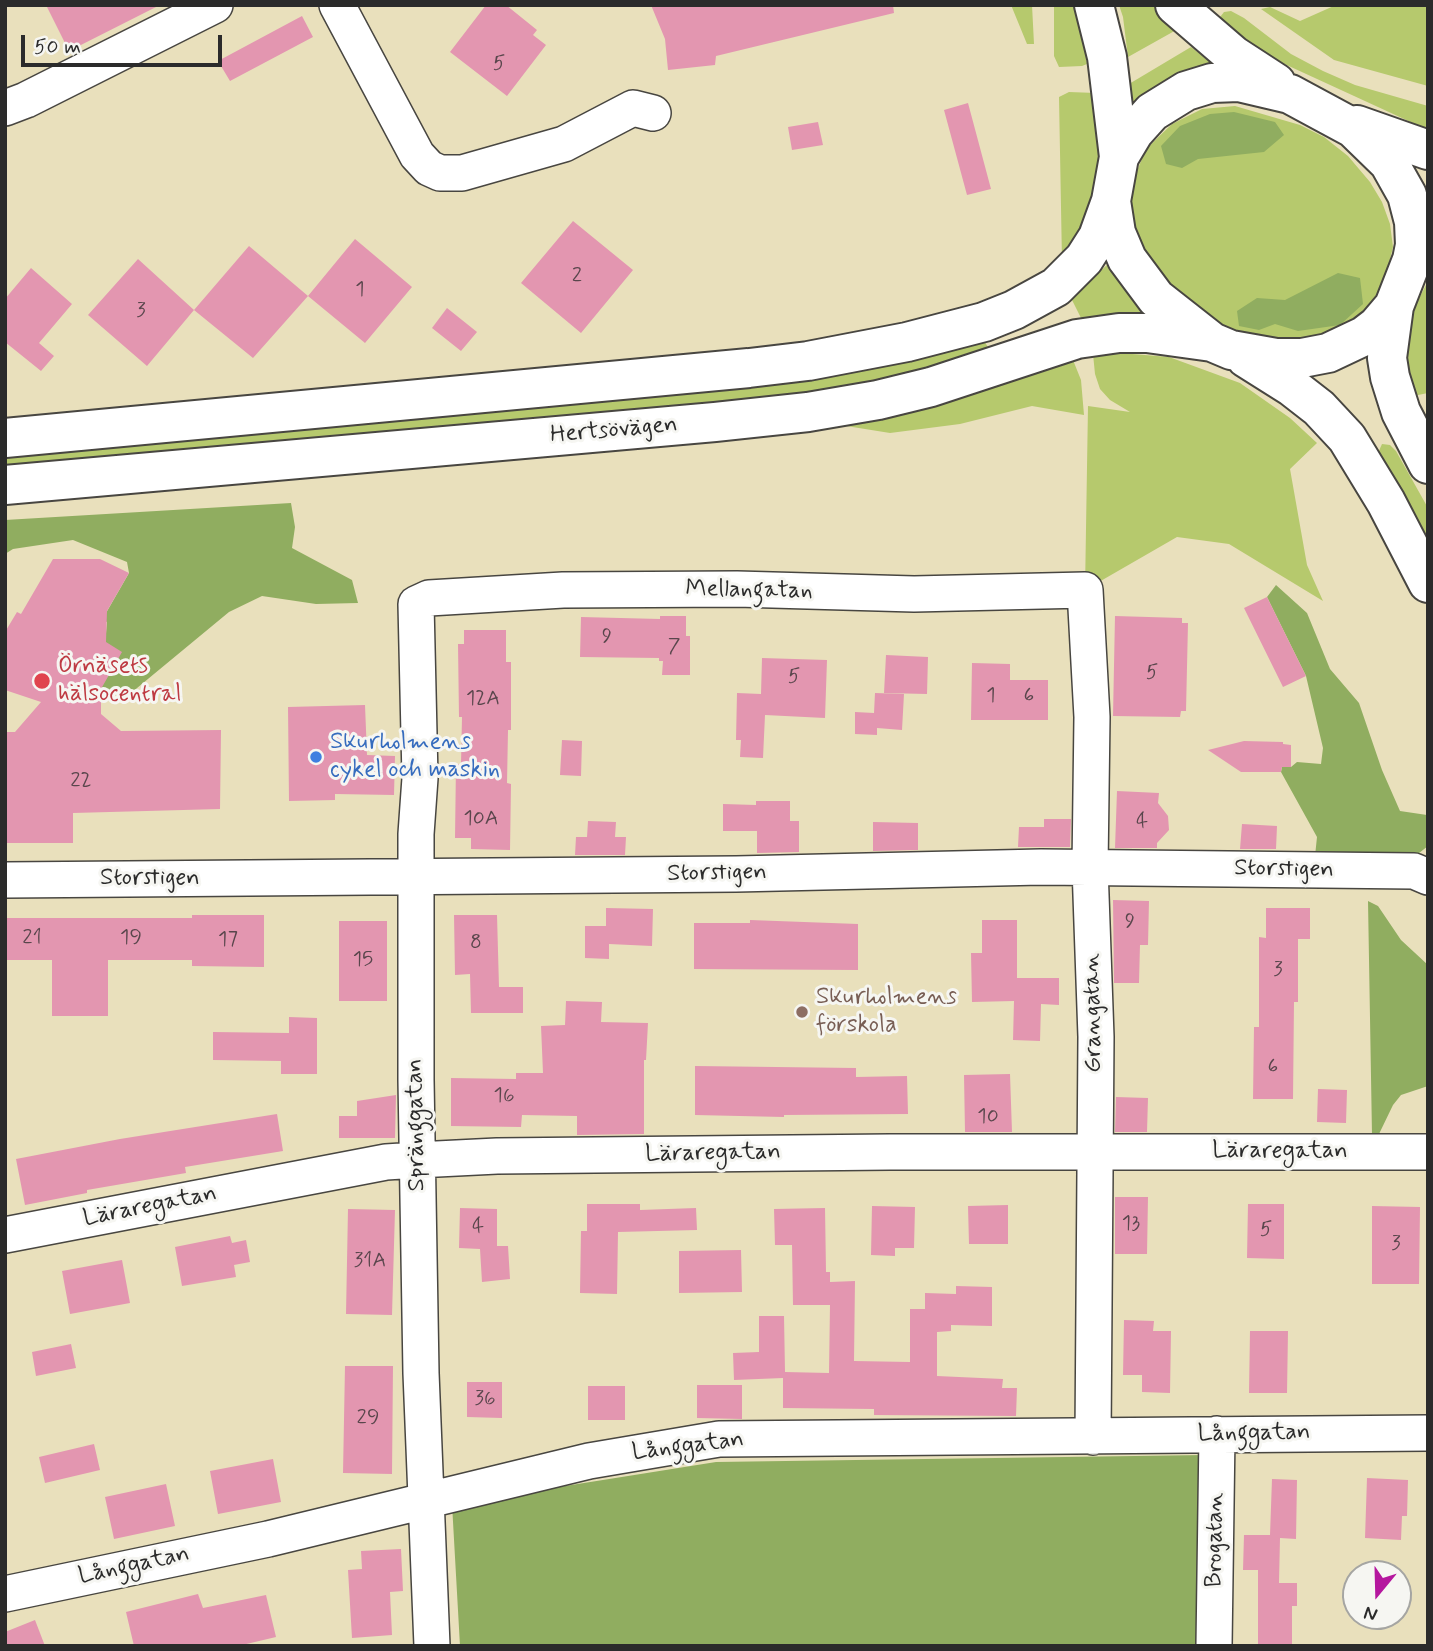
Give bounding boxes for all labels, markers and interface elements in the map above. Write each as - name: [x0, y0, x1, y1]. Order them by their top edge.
- scale bar: [24, 21, 226, 65]
- text: 50 m: [34, 33, 81, 61]
- house number: 5: [493, 52, 505, 78]
- house number: 2: [572, 264, 582, 290]
- house number: 1: [355, 278, 365, 304]
- house number: 3: [136, 299, 146, 325]
- street label: Hertsövägen: [549, 411, 679, 451]
- street label: Mellangatan: [685, 575, 813, 607]
- house number: 9: [602, 625, 612, 651]
- house number: 7: [668, 635, 680, 661]
- place label: Örnäsets hälsocentral: [58, 653, 181, 709]
- house number: 5: [1146, 661, 1158, 687]
- house number: 5: [788, 665, 800, 691]
- marker: Örnäsets hälsocentral: [32, 671, 52, 691]
- house number: 1: [986, 684, 996, 710]
- house number: 6: [1024, 684, 1034, 710]
- house number: 12A: [466, 687, 500, 713]
- place label: Skurholmens cykel och maskin: [330, 729, 500, 785]
- marker: Skurholmens cykel och maskin: [308, 749, 324, 765]
- house number: 22: [70, 769, 92, 795]
- house number: 10A: [463, 807, 499, 833]
- house number: 4: [1136, 810, 1148, 836]
- street label: Storstigen: [1234, 855, 1334, 885]
- street label: Storstigen: [667, 859, 767, 889]
- street label: Storstigen: [100, 865, 200, 893]
- house number: 9: [1125, 910, 1135, 936]
- house number: 21: [22, 926, 42, 952]
- house number: 19: [120, 926, 142, 952]
- house number: 17: [218, 928, 238, 954]
- house number: 8: [470, 931, 482, 957]
- house number: 15: [353, 948, 373, 974]
- street label: Grangatan: [1079, 953, 1109, 1073]
- house number: 3: [1273, 958, 1283, 984]
- place label: Skurholmens förskola: [816, 984, 957, 1040]
- marker: Skurholmens förskola: [794, 1004, 810, 1020]
- house number: 6: [1268, 1055, 1278, 1081]
- street label: Spränggatan: [401, 1058, 433, 1192]
- house number: 16: [494, 1084, 514, 1110]
- house number: 10: [977, 1105, 999, 1131]
- street label: Läraregatan: [645, 1138, 781, 1170]
- street label: Läraregatan: [1212, 1138, 1348, 1166]
- street label: Läraregatan: [81, 1180, 219, 1234]
- house number: 13: [1122, 1212, 1140, 1238]
- house number: 4: [472, 1215, 484, 1241]
- house number: 5: [1260, 1218, 1272, 1244]
- house number: 3: [1391, 1232, 1401, 1258]
- house number: 31A: [354, 1249, 386, 1275]
- house number: 36: [474, 1387, 496, 1413]
- house number: 29: [357, 1406, 379, 1432]
- street label: Långgatan: [1197, 1419, 1311, 1449]
- street label: Långgatan: [630, 1426, 746, 1468]
- street label: Brogatan: [1201, 1492, 1231, 1588]
- street label: Långgatan: [76, 1540, 192, 1592]
- north arrow: [1342, 1560, 1412, 1630]
- text: N: [1361, 1600, 1381, 1627]

